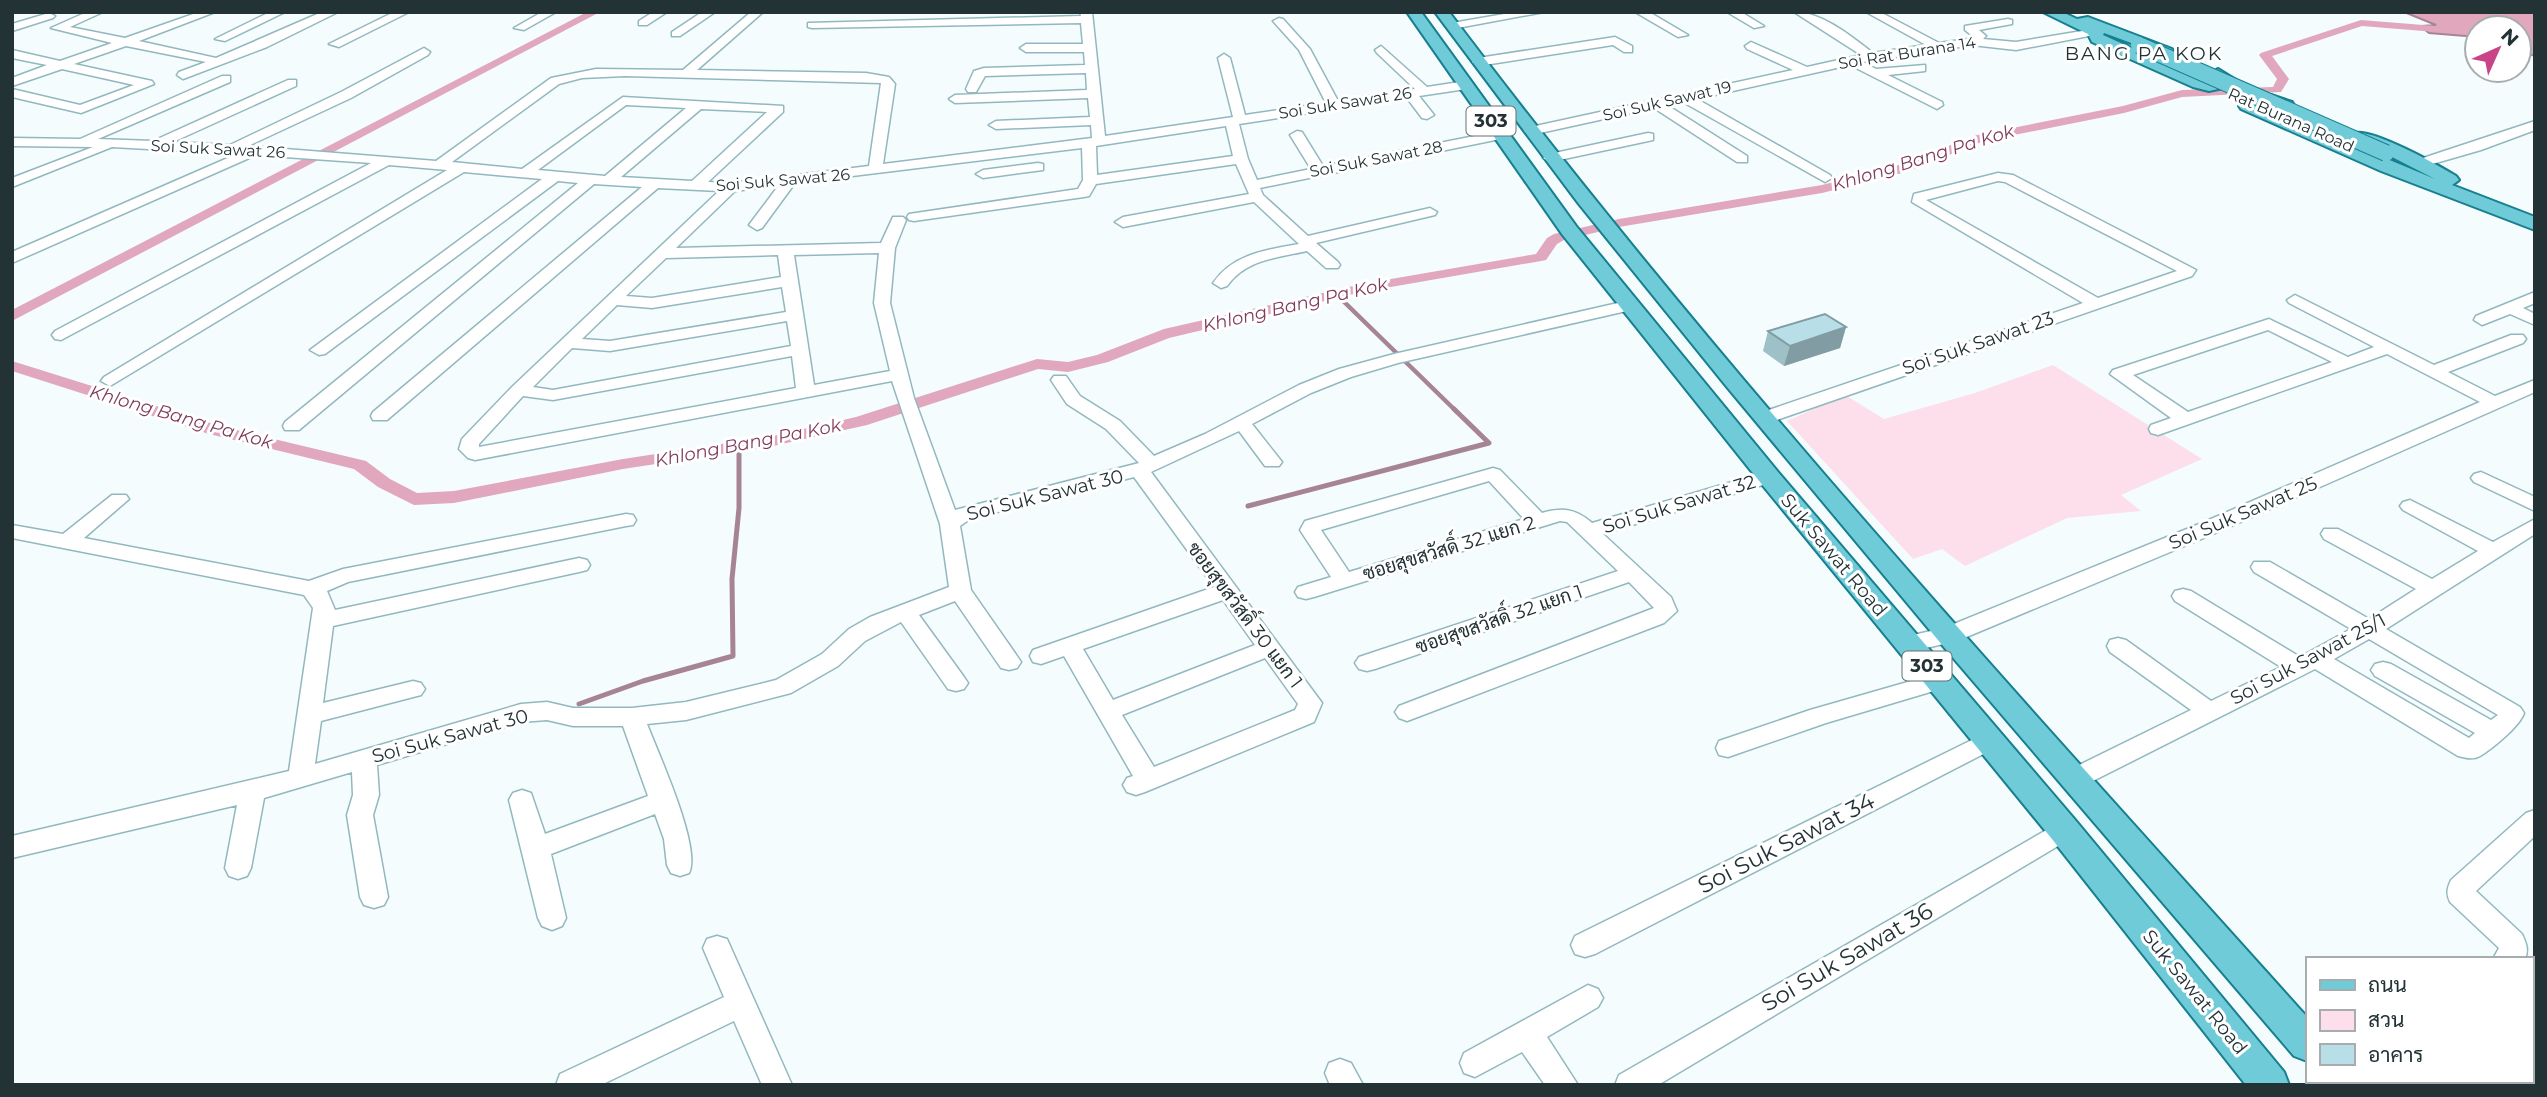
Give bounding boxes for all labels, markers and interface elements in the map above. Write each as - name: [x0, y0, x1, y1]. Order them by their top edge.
- north arrow: [2463, 14, 2533, 84]
- text: N: [2496, 24, 2523, 51]
- street label: Soi Rat Burana 14: [1837, 33, 1977, 73]
- district label: BANG PA KOK: [2065, 42, 2223, 65]
- street label: Soi Suk Sawat 19: [1601, 77, 1733, 125]
- street label: Soi Suk Sawat 26: [1277, 83, 1413, 123]
- street label: Rat Burana Road: [2225, 84, 2357, 156]
- road number: 303: [1466, 106, 1516, 136]
- water label: Khlong Bang Pa Kok: [1829, 119, 2018, 196]
- street label: Soi Suk Sawat 26: [150, 136, 286, 162]
- street label: Soi Suk Sawat 28: [1308, 137, 1444, 181]
- street label: Soi Suk Sawat 26: [715, 165, 851, 195]
- water label: Khlong Bang Pa Kok: [1200, 273, 1391, 337]
- street label: Soi Suk Sawat 23: [1899, 306, 2057, 380]
- water label: Khlong Bang Pa Kok: [87, 380, 276, 454]
- water label: Khlong Bang Pa Kok: [653, 414, 844, 472]
- street label: Soi Suk Sawat 30: [964, 464, 1126, 526]
- street label: Soi Suk Sawat 32: [1600, 470, 1758, 538]
- street label: Soi Suk Sawat 25: [2165, 471, 2321, 555]
- street label: Suk Sawat Road: [1776, 489, 1892, 621]
- street label: ซอยสุขสวัสดิ์ 32 แยก 2: [1358, 504, 1538, 586]
- street label: ซอยสุขสวัสดิ์ 30 แยก 1: [1182, 533, 1313, 693]
- street label: ซอยสุขสวัสดิ์ 32 แยก 1: [1410, 573, 1586, 659]
- street label: Soi Suk Sawat 25/1: [2226, 608, 2390, 710]
- road number: 303: [1902, 652, 1952, 680]
- street label: Soi Suk Sawat 30: [369, 704, 531, 768]
- street label: Soi Suk Sawat 34: [1693, 786, 1879, 900]
- street label: Soi Suk Sawat 36: [1756, 897, 1938, 1017]
- street label: Suk Sawat Road: [2138, 925, 2252, 1059]
- legend: [2306, 957, 2533, 1083]
- text: ถนน: [2368, 972, 2407, 997]
- text: สวน: [2368, 1007, 2404, 1032]
- text: อาคาร: [2368, 1042, 2424, 1067]

